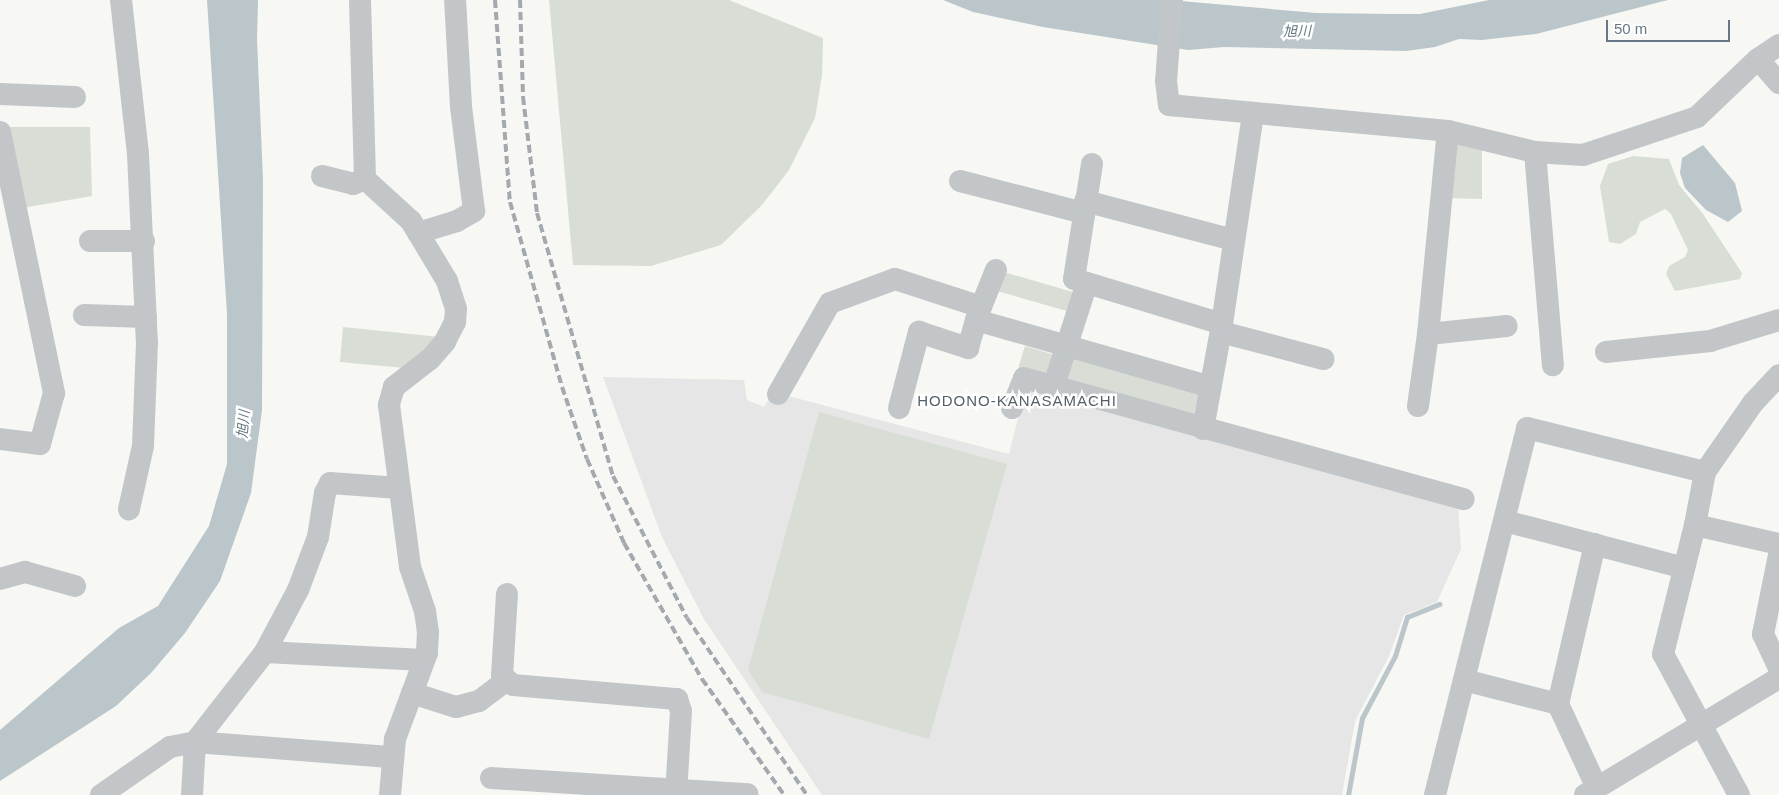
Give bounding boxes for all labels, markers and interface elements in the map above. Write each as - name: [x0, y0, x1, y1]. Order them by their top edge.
- scale bar: [1609, 10, 1733, 42]
- text: 50 m: [1614, 20, 1647, 37]
- water label: 旭川: [1283, 22, 1311, 40]
- district label: HODONO-KANASAMACHI: [915, 392, 1119, 410]
- water label: 旭川: [233, 409, 253, 439]

